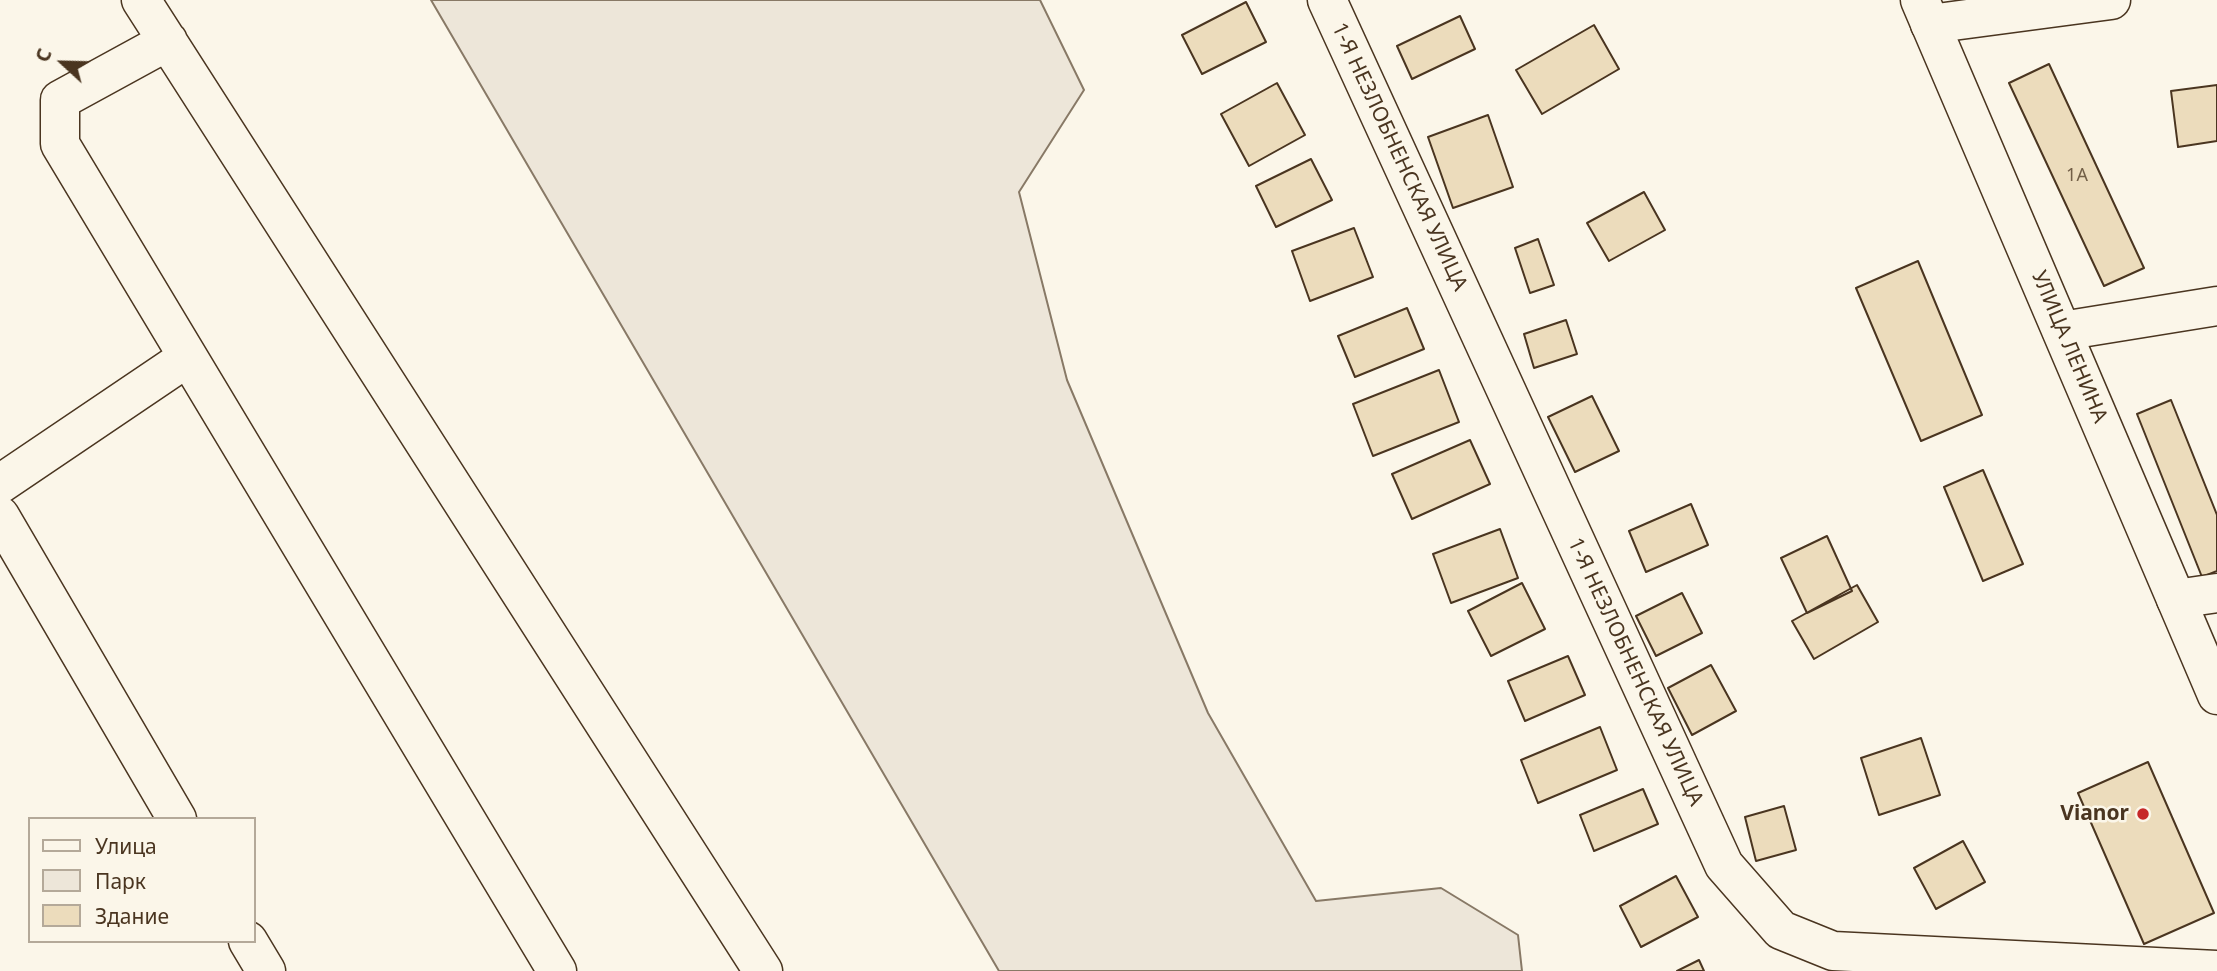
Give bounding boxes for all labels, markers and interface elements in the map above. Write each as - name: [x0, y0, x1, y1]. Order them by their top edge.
- street label: 1-Я НЕЗЛОБНЕНСКАЯ УЛИЦА: [1326, 19, 1472, 295]
- north arrow: [28, 28, 98, 98]
- text: С: [29, 45, 58, 66]
- house number: 1А: [2066, 165, 2088, 187]
- street label: УЛИЦА ЛЕНИНА: [2026, 267, 2112, 427]
- street label: 1-Я НЕЗЛОБНЕНСКАЯ УЛИЦА: [1562, 534, 1708, 810]
- place label: Vianor: [2060, 801, 2129, 827]
- marker: Vianor: [2135, 806, 2151, 822]
- legend: [28, 817, 256, 943]
- text: Улица: [95, 832, 157, 860]
- text: Парк: [95, 867, 146, 895]
- text: Здание: [95, 902, 169, 930]

